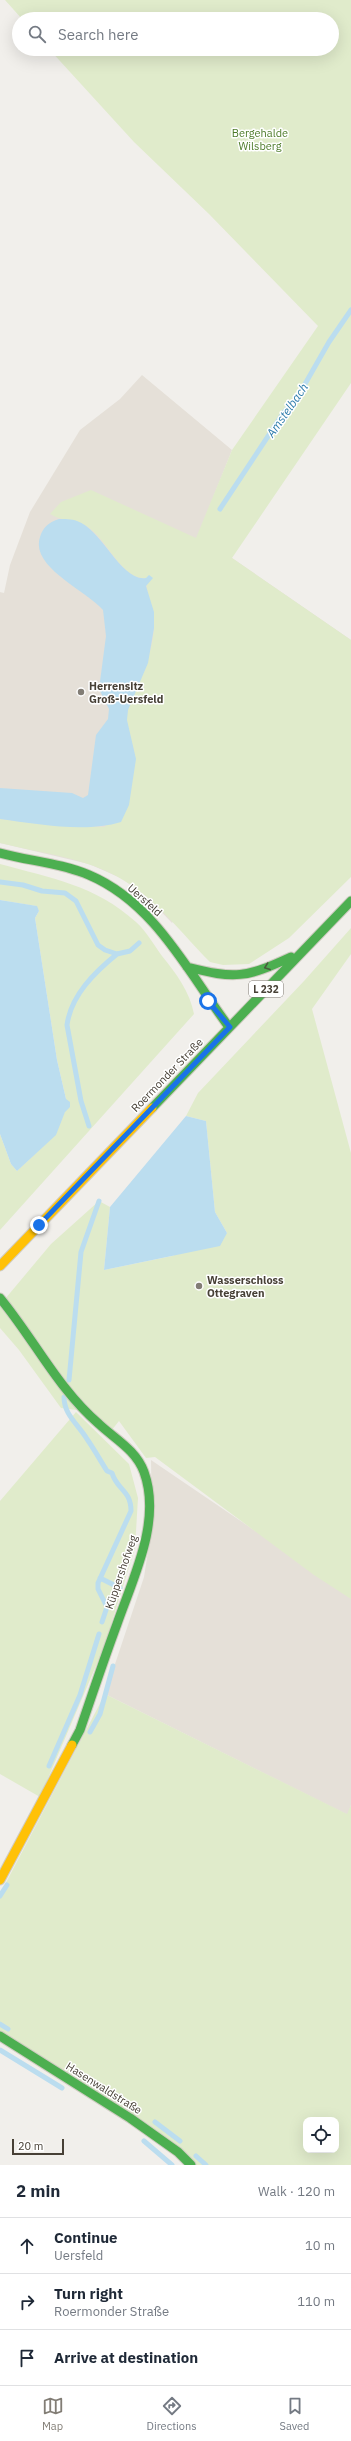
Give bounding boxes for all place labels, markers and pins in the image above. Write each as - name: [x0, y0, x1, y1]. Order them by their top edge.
- place label: Herrensitz Groß-Uersfeld: [89, 679, 163, 706]
- marker: Herrensitz Groß-Uersfeld: [76, 687, 86, 697]
- place label: Wasserschloss Ottegraven: [207, 1273, 284, 1300]
- marker: Wasserschloss Ottegraven: [194, 1281, 204, 1291]

